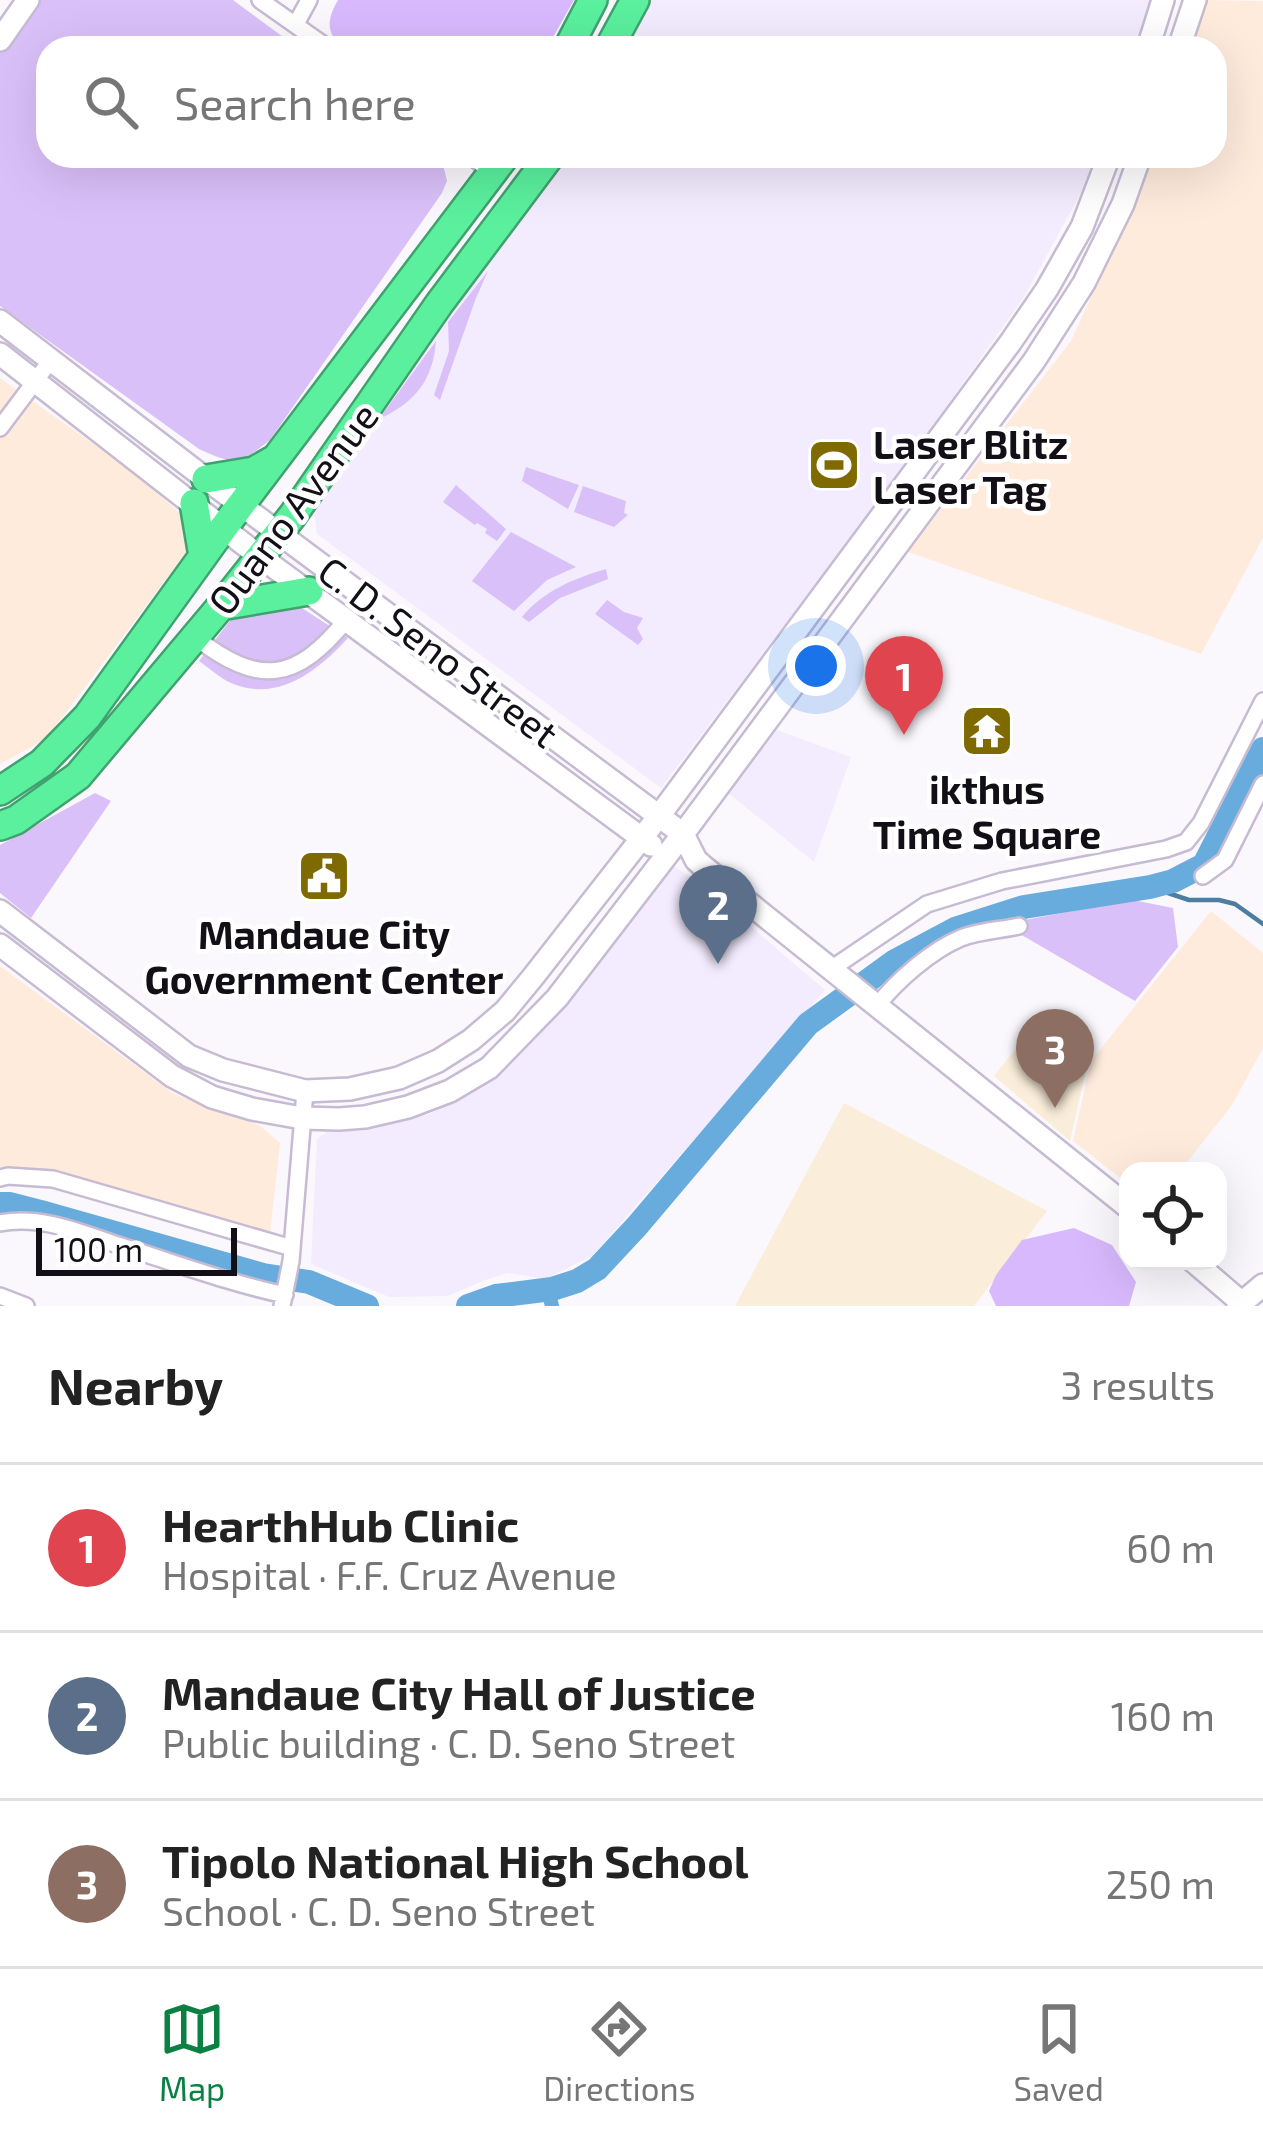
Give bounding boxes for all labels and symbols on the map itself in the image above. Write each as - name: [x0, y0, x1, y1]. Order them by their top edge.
- street label: Ouano Avenue: [197, 393, 387, 623]
- place label: Laser Blitz Laser Tag: [873, 420, 1068, 512]
- sports icon: Laser Blitz Laser Tag: [806, 437, 862, 493]
- street label: C. D. Seno Street: [310, 546, 568, 756]
- your location: [786, 636, 846, 696]
- pin: 1: [865, 636, 943, 735]
- temple icon: ikthus Time Square: [959, 703, 1015, 759]
- place label: ikthus Time Square: [873, 765, 1101, 857]
- public building icon: Mandaue City Government Center: [296, 848, 352, 904]
- pin: 2: [679, 865, 757, 964]
- place label: Mandaue City Government Center: [145, 910, 504, 1002]
- pin: 3: [1016, 1009, 1094, 1108]
- scale bar: [36, 1222, 237, 1275]

